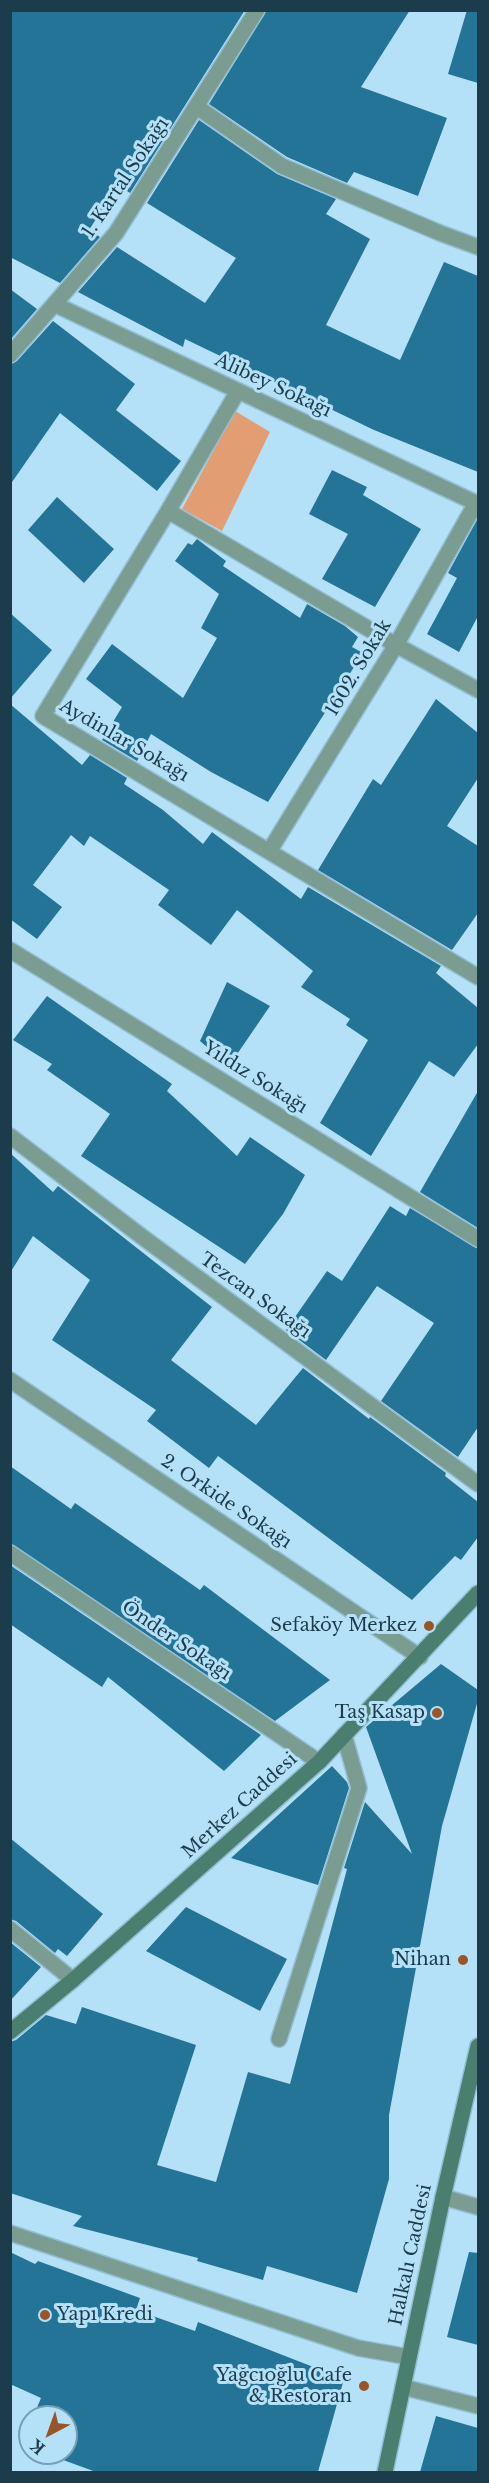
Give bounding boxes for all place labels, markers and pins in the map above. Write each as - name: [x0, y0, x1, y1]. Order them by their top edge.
- place label: Sefaköy Merkez: [270, 1615, 417, 1637]
- marker: Sefaköy Merkez: [422, 1619, 436, 1633]
- place label: Taş Kasap: [335, 1702, 425, 1724]
- marker: Taş Kasap: [430, 1706, 444, 1720]
- place label: Nihan: [394, 1949, 451, 1971]
- marker: Nihan: [456, 1953, 470, 1967]
- place label: Yapı Kredi: [57, 2304, 153, 2326]
- marker: Yapı Kredi: [38, 2308, 52, 2322]
- place label: Yağcıoğlu Cafe & Restoran: [217, 2365, 352, 2408]
- marker: Yağcıoğlu Cafe & Restoran: [357, 2379, 371, 2393]

